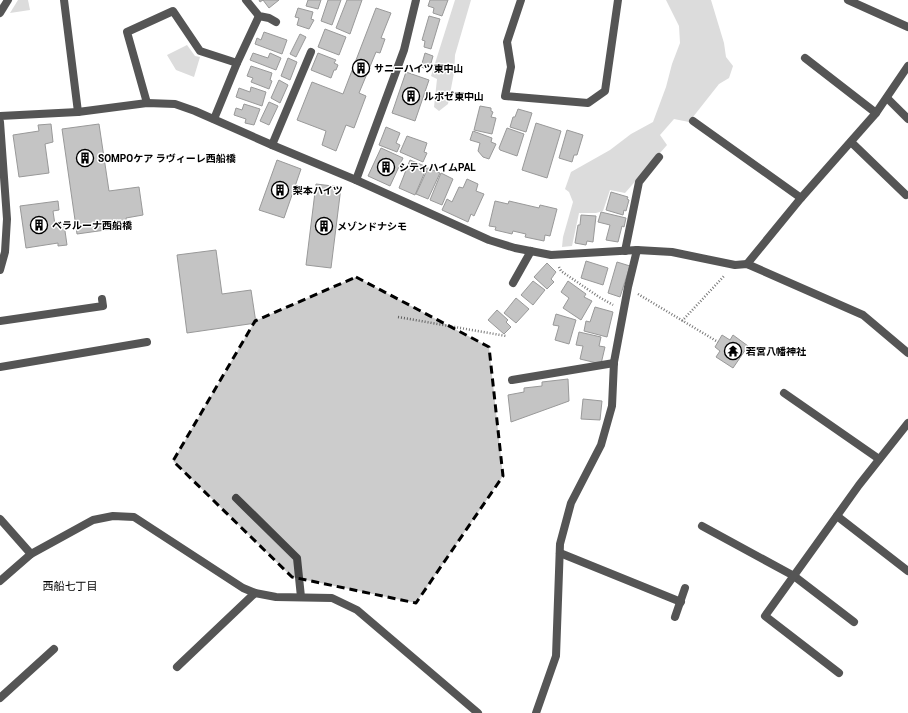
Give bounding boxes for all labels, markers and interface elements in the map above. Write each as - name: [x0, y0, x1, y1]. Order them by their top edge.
- building icon: サニーハイツ東中山: [351, 58, 371, 78]
- place label: サニーハイツ東中山: [374, 63, 464, 74]
- building icon: ルポゼ東中山: [401, 86, 421, 106]
- place label: ルポゼ東中山: [424, 91, 484, 102]
- building icon: SOMPOケア ラヴィーレ西船橋: [75, 148, 95, 168]
- place label: SOMPOケア ラヴィーレ西船橋: [98, 153, 236, 164]
- building icon: シティハイムPAL: [376, 157, 396, 177]
- place label: シティハイムPAL: [399, 162, 476, 173]
- building icon: 梨本ハイツ: [270, 180, 290, 200]
- place label: 梨本ハイツ: [293, 185, 343, 196]
- building icon: ベラルーナ西船橋: [29, 215, 49, 235]
- building icon: メゾンドナシモ: [314, 216, 334, 236]
- place label: ベラルーナ西船橋: [52, 220, 132, 231]
- place label: メゾンドナシモ: [337, 221, 407, 232]
- temple icon: 若宮八幡神社: [723, 341, 743, 361]
- place label: 若宮八幡神社: [745, 346, 807, 357]
- district label: 西船七丁目: [43, 580, 98, 593]

